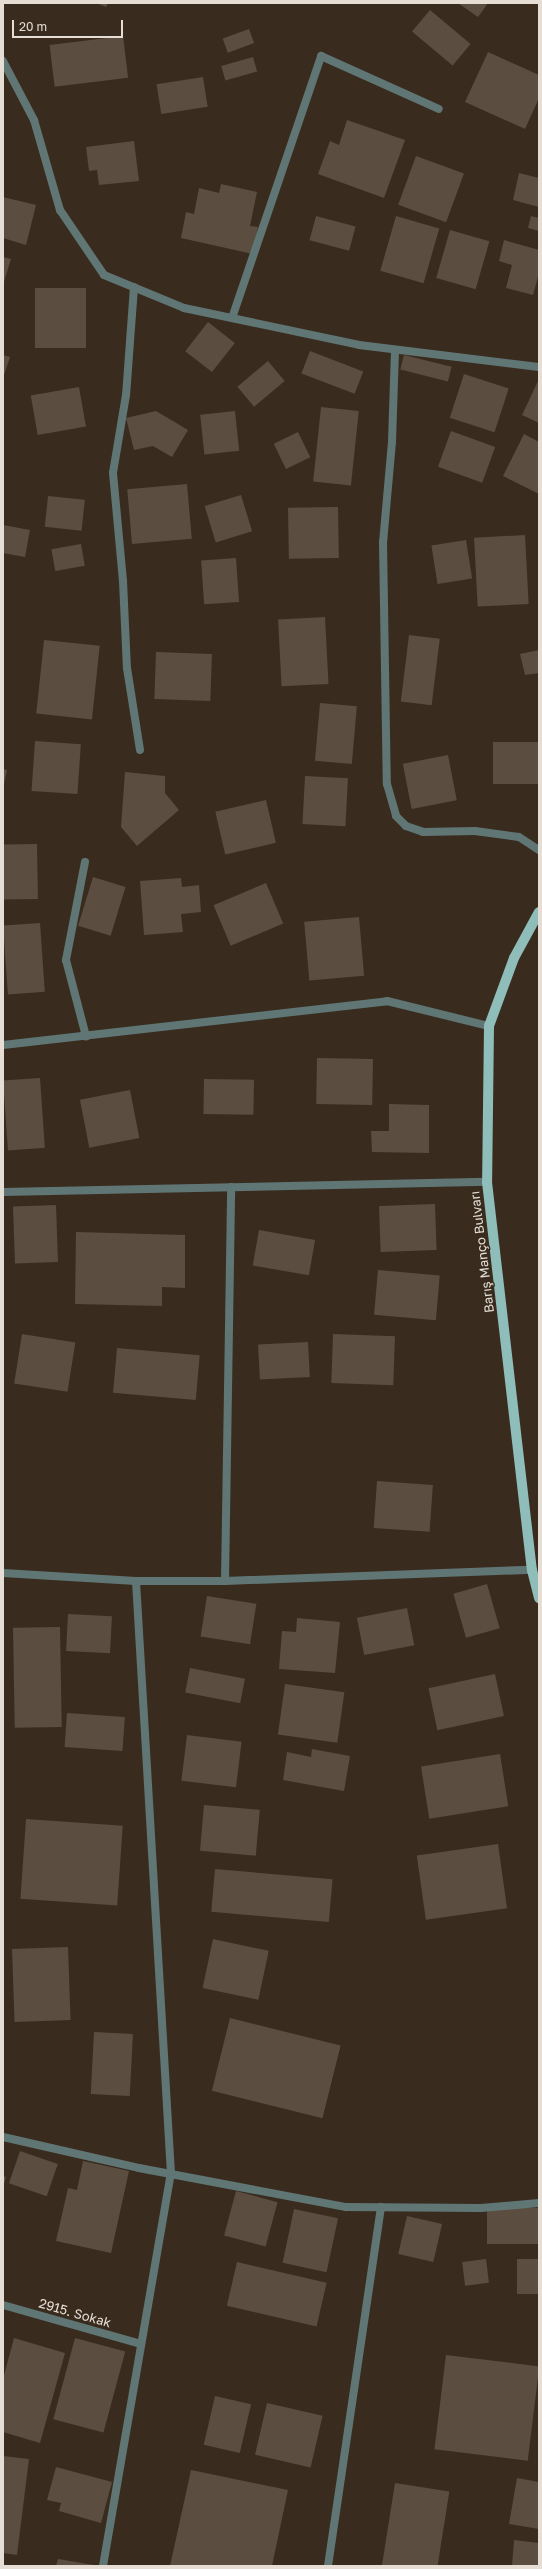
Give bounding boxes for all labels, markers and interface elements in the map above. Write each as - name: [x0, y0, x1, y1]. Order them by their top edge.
- scale bar: [14, 12, 125, 38]
- text: 20 m: [19, 19, 47, 34]
- street label: Barış Manço Bulvarı: [467, 1190, 497, 1314]
- street label: 2915. Sokak: [37, 2295, 113, 2331]

